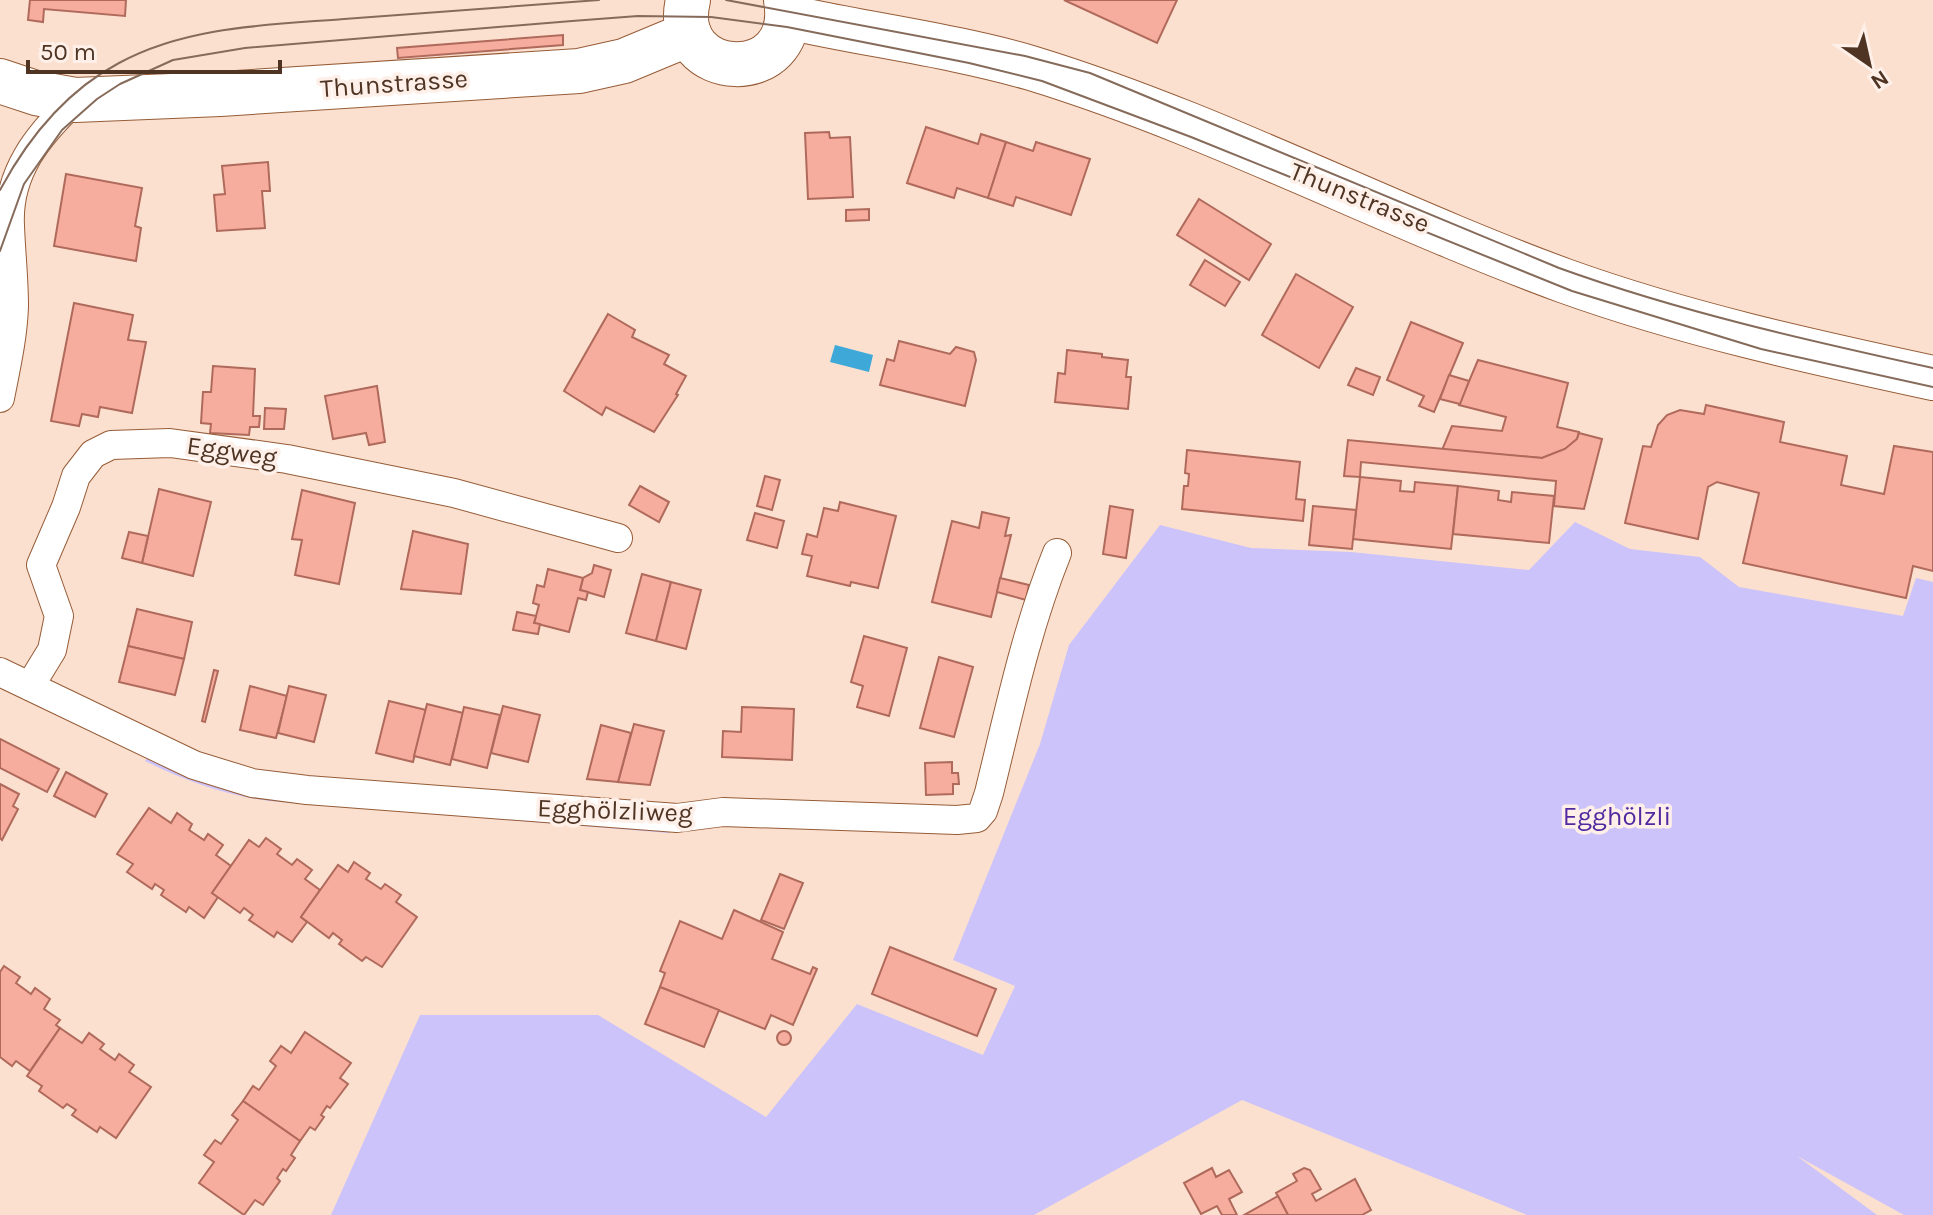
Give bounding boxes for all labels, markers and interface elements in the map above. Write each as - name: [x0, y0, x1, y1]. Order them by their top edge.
- scale bar: [28, 24, 280, 74]
- north arrow: [1829, 24, 1909, 104]
- text: 50 m: [40, 38, 96, 66]
- street label: Thunstrasse: [319, 63, 469, 104]
- text: N: [1866, 65, 1893, 95]
- street label: Thunstrasse: [1285, 155, 1434, 240]
- street label: Eggweg: [185, 430, 279, 473]
- street label: Egghölzliweg: [537, 792, 693, 829]
- park label: Egghölzli: [1563, 801, 1671, 832]

